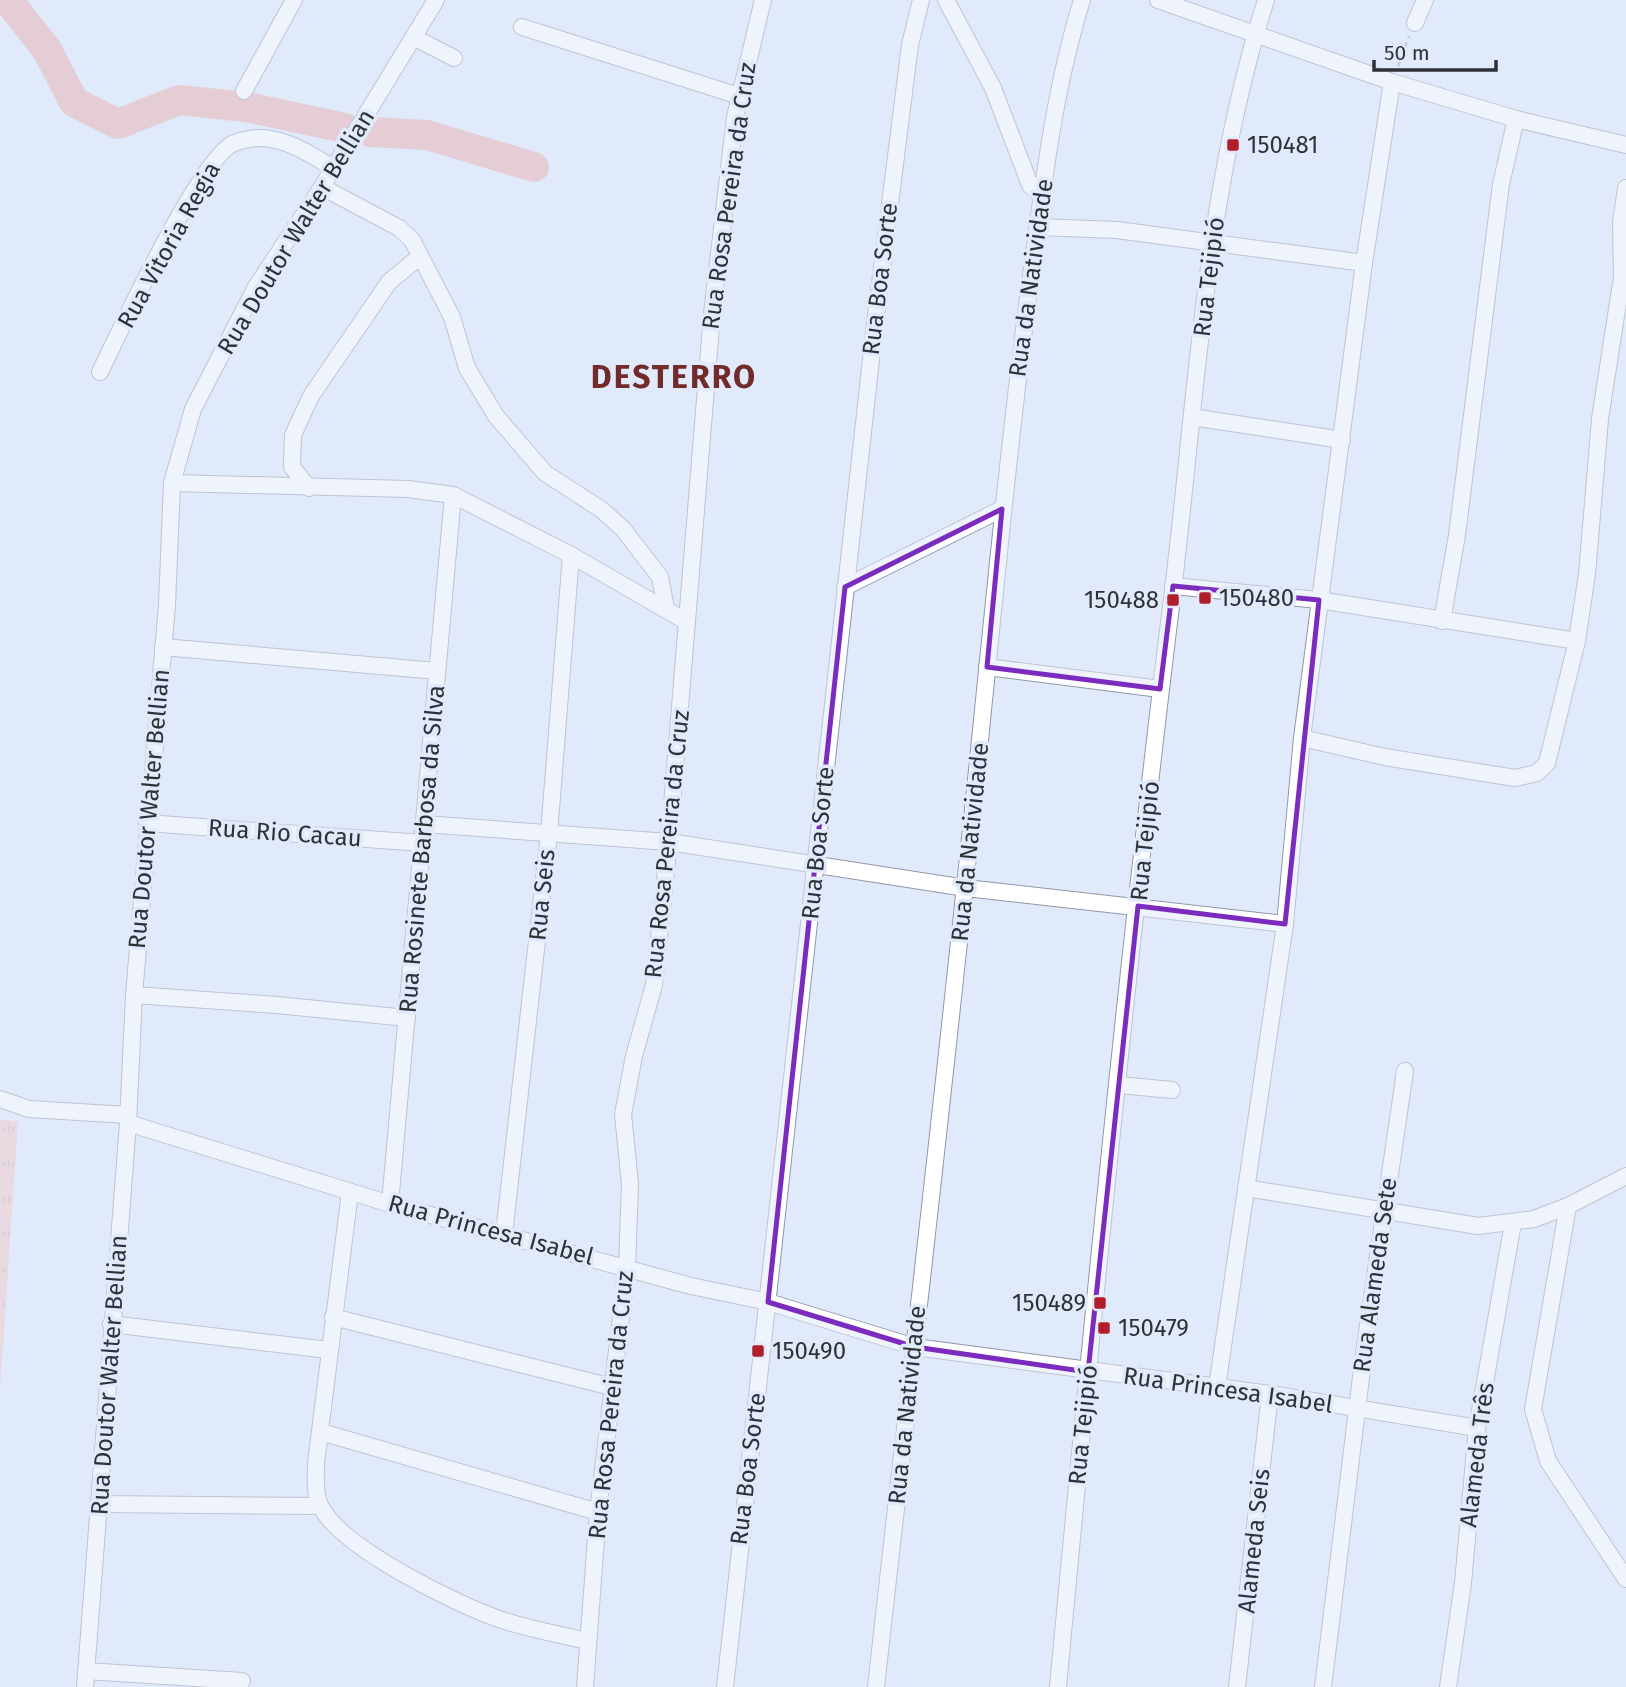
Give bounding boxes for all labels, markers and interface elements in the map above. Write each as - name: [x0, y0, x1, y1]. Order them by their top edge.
- scale bar: [1374, 28, 1496, 72]
- text: 50 m: [1384, 40, 1430, 66]
- street label: Rua Rosa Pereira da Cruz: [696, 61, 762, 331]
- street label: Rua Doutor Walter Bellian: [212, 104, 380, 360]
- place label: 150481: [1247, 131, 1318, 159]
- marker: 150481: [1225, 137, 1241, 153]
- street label: Rua Vitoria Regia: [112, 157, 226, 333]
- street label: Rua da Natividade: [1003, 177, 1059, 379]
- street label: Rua Boa Sorte: [857, 201, 903, 357]
- street label: Rua Tejipió: [1188, 215, 1230, 339]
- district label: DESTERRO: [591, 358, 757, 396]
- place label: 150480: [1219, 584, 1294, 612]
- place label: 150488: [1084, 586, 1159, 614]
- marker: 150480: [1197, 590, 1213, 606]
- marker: 150488: [1165, 592, 1181, 608]
- street label: Rua Doutor Walter Bellian: [123, 668, 175, 950]
- street label: Rua Rosinete Barbosa da Silva: [394, 684, 450, 1014]
- street label: Rua Rosa Pereira da Cruz: [639, 708, 695, 980]
- street label: Rua da Natividade: [946, 741, 994, 943]
- street label: Rua Boa Sorte: [796, 765, 840, 921]
- street label: Rua Tejipió: [1125, 780, 1165, 902]
- street label: Rua Rio Cacau: [207, 814, 363, 852]
- street label: Rua Seis: [523, 848, 561, 942]
- street label: Rua Alameda Sete: [1347, 1176, 1403, 1374]
- street label: Rua Princesa Isabel: [385, 1189, 597, 1271]
- street label: Rua Doutor Walter Bellian: [85, 1234, 133, 1516]
- street label: Rua Rosa Pereira da Cruz: [583, 1269, 639, 1541]
- place label: 150489: [1012, 1289, 1086, 1317]
- marker: 150489: [1092, 1295, 1108, 1311]
- street label: Rua da Natividade: [883, 1304, 931, 1506]
- place label: 150479: [1118, 1314, 1189, 1342]
- marker: 150479: [1096, 1320, 1112, 1336]
- place label: 150490: [772, 1337, 846, 1365]
- marker: 150490: [750, 1343, 766, 1359]
- street label: Rua Princesa Isabel: [1121, 1361, 1335, 1419]
- street label: Rua Tejipió: [1063, 1364, 1103, 1486]
- street label: Alameda Três: [1454, 1381, 1500, 1529]
- street label: Rua Boa Sorte: [725, 1391, 771, 1547]
- street label: Alameda Seis: [1232, 1467, 1276, 1615]

